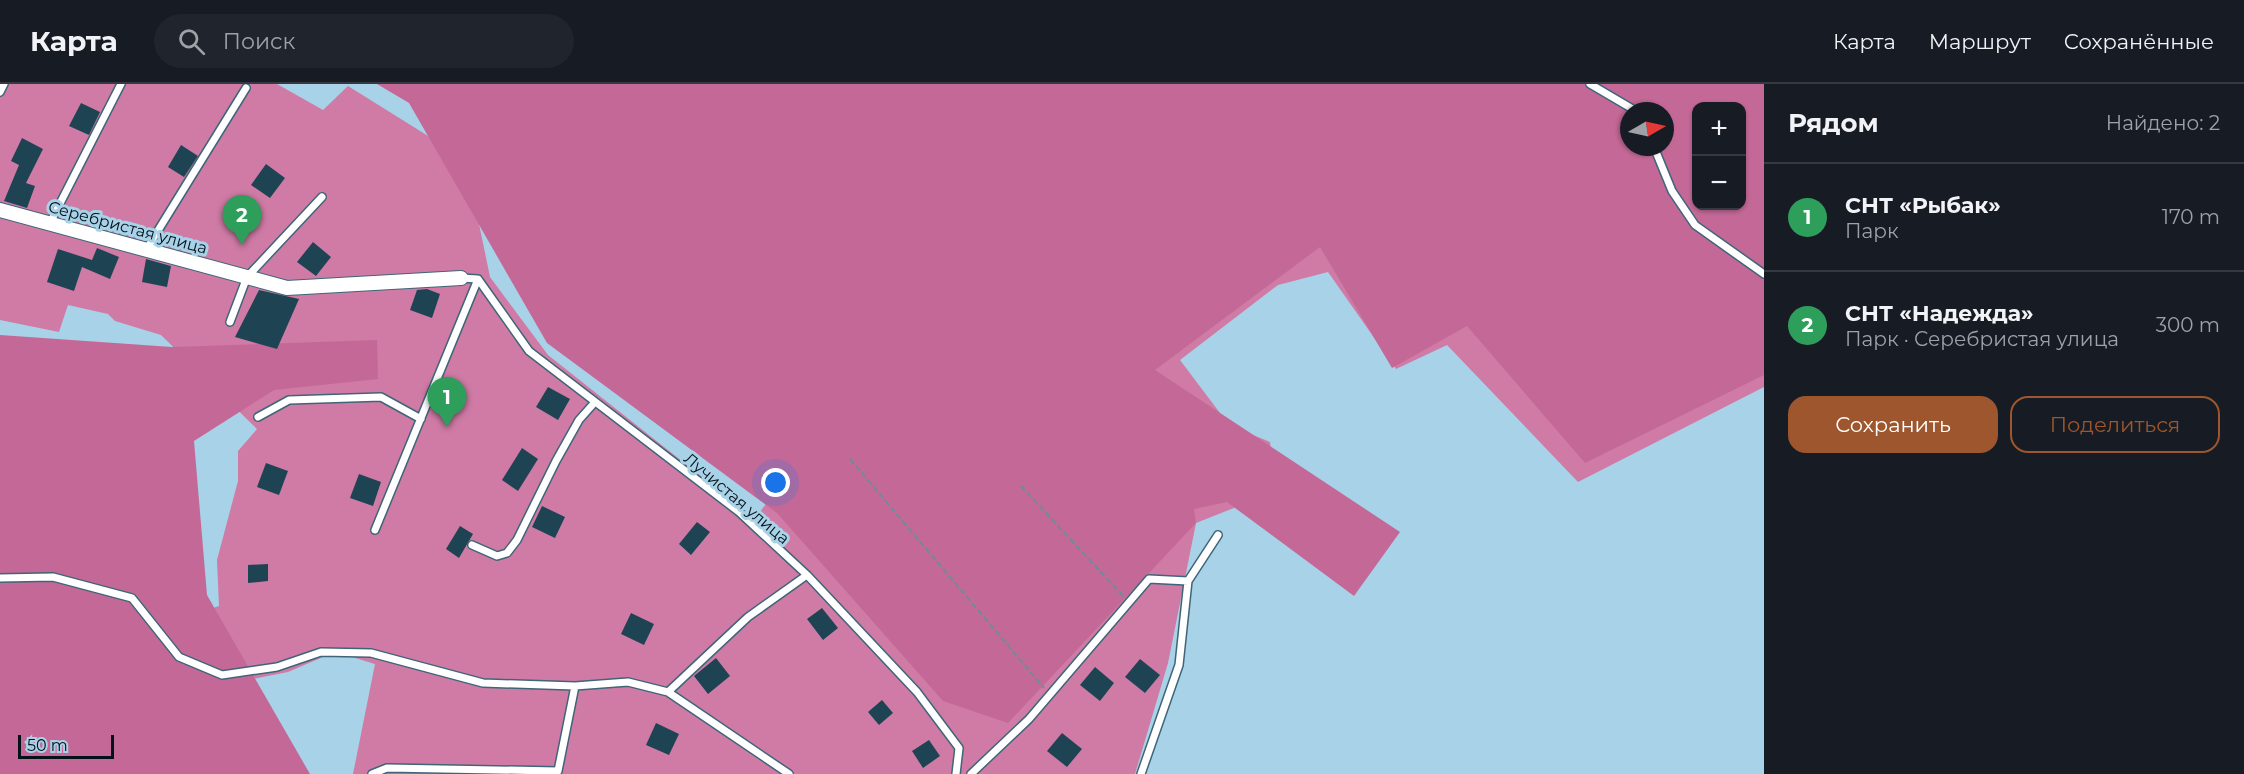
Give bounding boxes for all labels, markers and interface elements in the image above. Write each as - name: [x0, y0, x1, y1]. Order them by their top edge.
- search box: [154, 14, 574, 68]
- text: Карта: [30, 24, 118, 58]
- icon: search: [175, 25, 208, 58]
- text: Поиск: [223, 28, 295, 55]
- text: Карта: [1833, 29, 1896, 54]
- text: Маршрут: [1929, 29, 2031, 54]
- text: Сохранённые: [2064, 29, 2214, 54]
- north arrow: [1620, 102, 1674, 156]
- map controls: [1692, 102, 1746, 210]
- button: +: [1692, 102, 1746, 156]
- text: Рядом: [1788, 107, 1879, 139]
- text: Найдено: 2: [2106, 111, 2220, 135]
- button: −: [1692, 156, 1746, 210]
- text: СНТ «Рыбак»: [1845, 192, 2001, 219]
- pin: 2: [222, 196, 262, 245]
- street label: Серебристая улица: [46, 197, 210, 258]
- text: 1: [1804, 205, 1811, 229]
- text: 170 m: [2162, 205, 2220, 229]
- text: Парк: [1845, 219, 1899, 243]
- text: СНТ «Надежда»: [1845, 300, 2033, 327]
- text: 2: [1802, 313, 1813, 337]
- text: 300 m: [2156, 313, 2220, 337]
- text: Парк · Серебристая улица: [1845, 327, 2119, 351]
- pin: 1: [428, 378, 466, 427]
- button: Сохранить: [1788, 396, 1998, 453]
- button: Поделиться: [2010, 396, 2220, 453]
- street label: Лучистая улица: [680, 449, 793, 548]
- your location: [761, 468, 790, 497]
- scale bar: [18, 732, 114, 760]
- text: 50 m: [27, 736, 68, 755]

